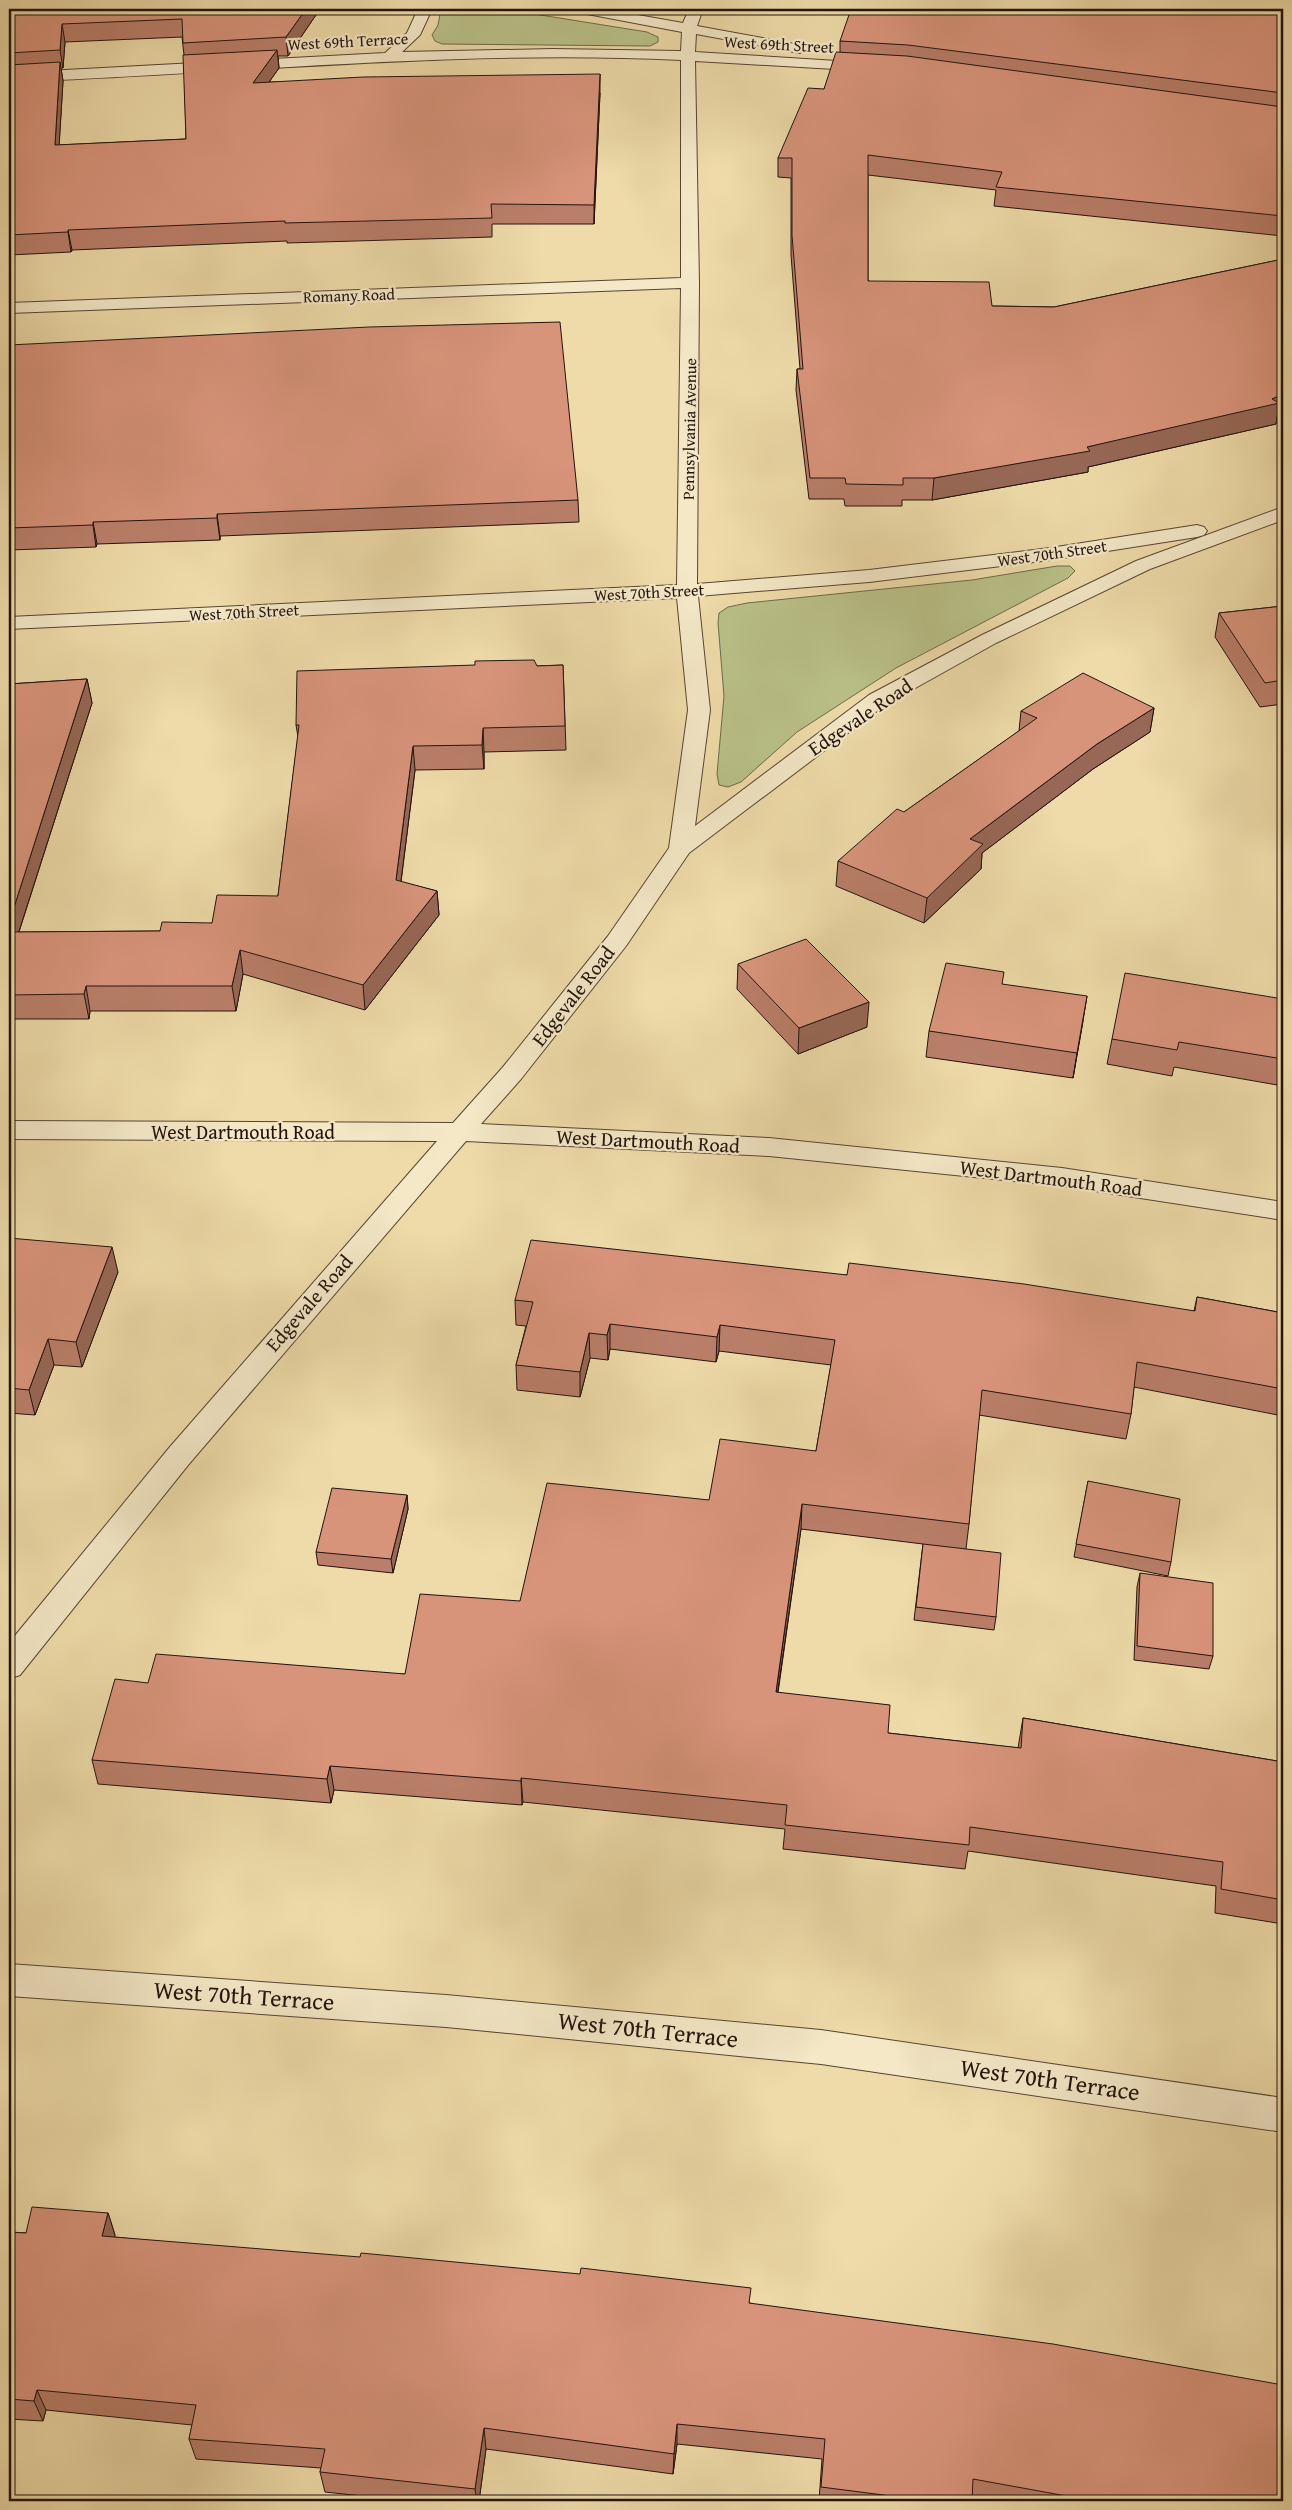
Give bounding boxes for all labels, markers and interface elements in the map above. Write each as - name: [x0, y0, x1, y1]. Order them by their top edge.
- street label: West 69th Terrace: [287, 26, 409, 56]
- street label: West 69th Street: [723, 29, 835, 59]
- street label: Romany Road: [303, 281, 396, 309]
- street label: Pennsylvania Avenue: [676, 358, 702, 500]
- street label: West 70th Street: [996, 533, 1109, 573]
- street label: West 70th Street: [593, 577, 705, 607]
- street label: West 70th Street: [188, 597, 300, 627]
- street label: Edgevale Road: [802, 671, 918, 762]
- street label: Edgevale Road: [524, 939, 621, 1052]
- street label: West Dartmouth Road: [151, 1117, 335, 1146]
- street label: West Dartmouth Road: [555, 1121, 741, 1160]
- street label: West Dartmouth Road: [958, 1152, 1144, 1203]
- street label: Edgevale Road: [258, 1247, 359, 1358]
- street label: West 70th Terrace: [153, 1972, 336, 2019]
- street label: West 70th Terrace: [556, 2003, 740, 2056]
- street label: West 70th Terrace: [958, 2050, 1142, 2109]

